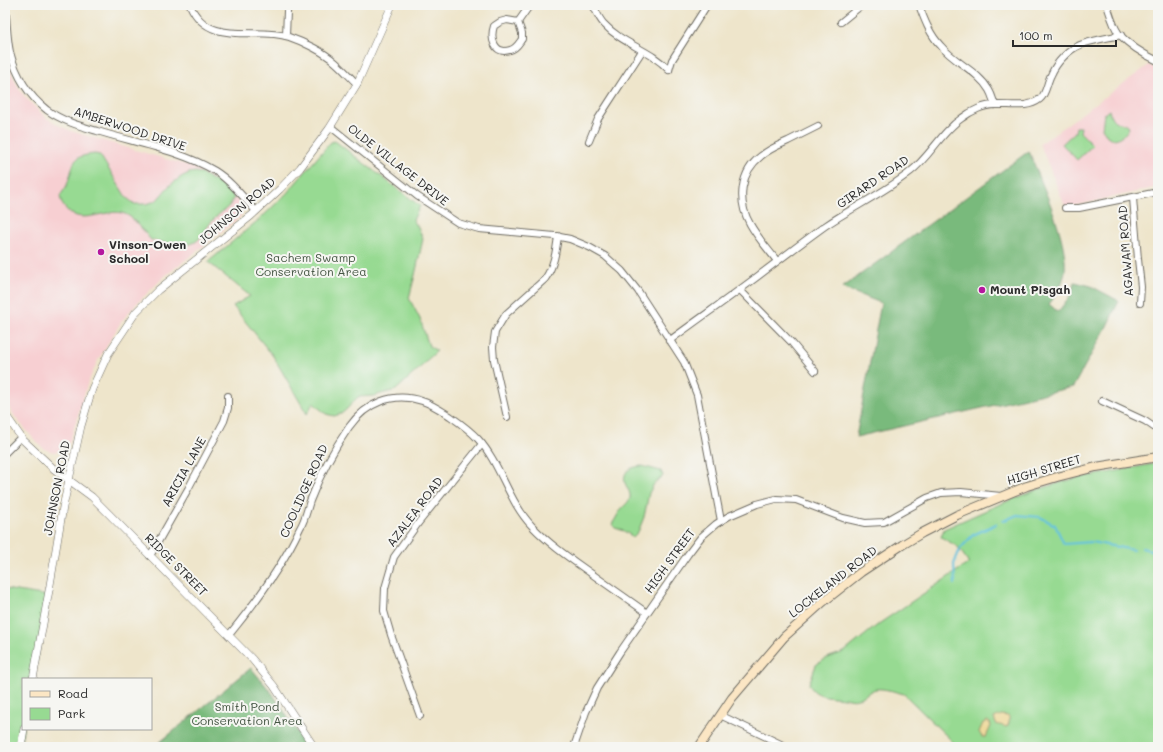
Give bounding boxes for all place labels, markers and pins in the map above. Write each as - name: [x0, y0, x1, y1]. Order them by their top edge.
- place label: Vinson-Owen School: [109, 236, 186, 266]
- marker: Vinson-Owen School: [96, 247, 106, 257]
- place label: Mount Pisgah: [990, 281, 1070, 297]
- marker: Mount Pisgah: [977, 285, 987, 295]

